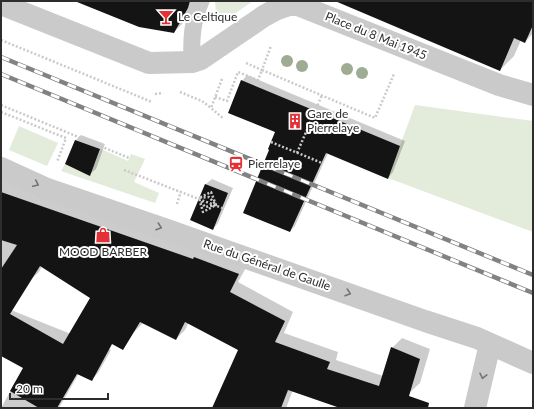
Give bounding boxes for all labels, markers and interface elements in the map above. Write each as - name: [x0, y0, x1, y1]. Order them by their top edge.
- bar icon: Le Celtique: [157, 8, 175, 26]
- street label: Place du 8 Mai 1945: [323, 8, 429, 63]
- place label: Le Celtique: [178, 9, 237, 24]
- place label: Gare de Pierrelaye: [307, 106, 359, 135]
- building icon: Gare de Pierrelaye: [286, 112, 304, 130]
- station icon: Pierrelaye: [227, 155, 245, 173]
- place label: Pierrelaye: [248, 156, 300, 171]
- one-way arrow: [32, 179, 40, 187]
- one-way arrow: [155, 222, 162, 231]
- shop icon: MOOD BARBER: [94, 226, 112, 244]
- street label: Rue du Général de Gaulle: [202, 236, 333, 293]
- place label: MOOD BARBER: [59, 244, 147, 259]
- one-way arrow: [344, 289, 351, 297]
- one-way arrow: [479, 373, 487, 379]
- scale bar: [10, 375, 108, 401]
- text: 20 m: [16, 381, 43, 396]

